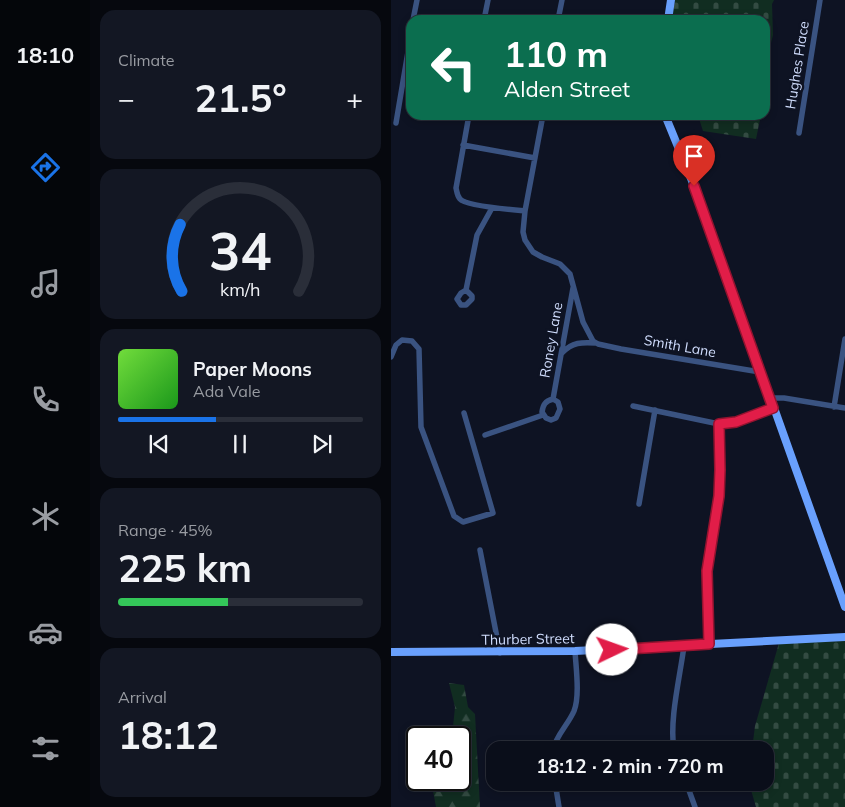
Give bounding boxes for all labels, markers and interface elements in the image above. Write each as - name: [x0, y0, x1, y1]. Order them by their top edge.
- street label: Hughes Place: [781, 20, 813, 110]
- text: 110 m: [504, 32, 608, 76]
- icon: left: [421, 35, 486, 100]
- text: 18:10: [16, 41, 74, 69]
- text: Climate: [118, 50, 174, 70]
- text: 21.5°: [194, 74, 287, 122]
- text: Alden Street: [504, 75, 630, 103]
- text: −: [118, 81, 135, 116]
- text: +: [346, 81, 363, 116]
- pin: [673, 135, 715, 186]
- icon: arrive: [680, 142, 708, 170]
- icon: directions: [28, 150, 63, 185]
- text: 34: [209, 218, 272, 283]
- icon: music: [28, 266, 63, 301]
- text: km/h: [220, 278, 261, 300]
- street label: Roney Lane: [536, 301, 566, 379]
- street label: Smith Lane: [643, 331, 717, 361]
- text: Paper Moons: [193, 357, 312, 381]
- text: Ada Vale: [193, 381, 260, 401]
- icon: phone: [28, 382, 63, 417]
- icon: previous: [145, 430, 173, 458]
- icon: pause: [226, 430, 254, 458]
- icon: next: [308, 430, 336, 458]
- icon: climate: [28, 499, 63, 534]
- text: Range · 45%: [118, 520, 213, 540]
- text: 225 km: [118, 544, 252, 592]
- icon: car: [28, 615, 63, 650]
- position arrow: [585, 623, 637, 675]
- street label: Thurber Street: [481, 629, 575, 649]
- text: Arrival: [118, 687, 167, 707]
- text: 18:12: [118, 711, 219, 759]
- speed limit sign: 40: [406, 726, 471, 791]
- icon: filters: [28, 731, 63, 766]
- text: 18:12 · 2 min · 720 m: [536, 754, 724, 778]

